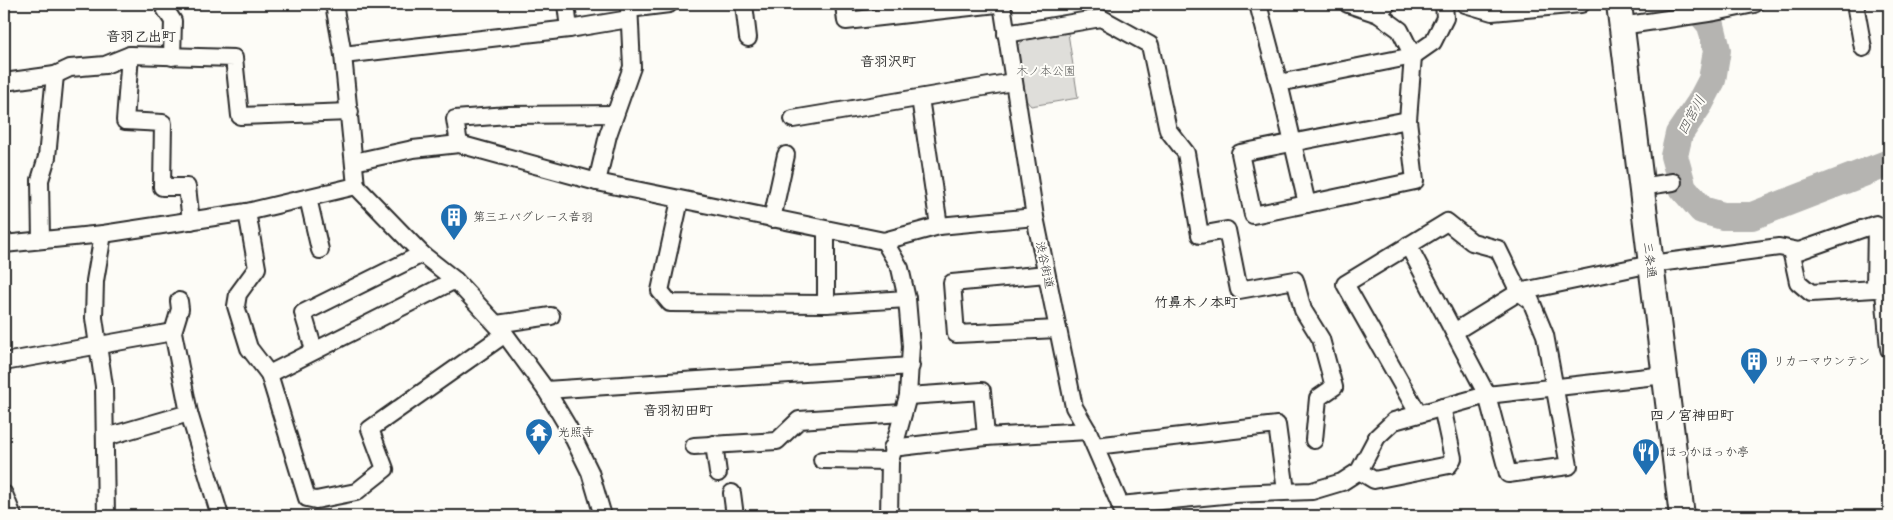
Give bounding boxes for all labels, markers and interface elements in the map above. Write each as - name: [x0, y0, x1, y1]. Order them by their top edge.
- district label: 音羽乙出町: [106, 27, 176, 45]
- district label: 音羽沢町: [860, 52, 916, 70]
- park label: 木ノ本公園: [1016, 63, 1076, 79]
- water label: 四宮川: [1673, 92, 1709, 138]
- building icon: 第三エバグレース音羽: [439, 202, 469, 241]
- place label: 第三エバグレース音羽: [473, 209, 593, 225]
- street label: 渋谷街道: [1032, 240, 1058, 290]
- street label: 三条通: [1640, 241, 1660, 279]
- district label: 竹鼻木ノ本町: [1154, 293, 1238, 311]
- building icon: リカーマウンテン: [1739, 346, 1769, 385]
- place label: リカーマウンテン: [1773, 353, 1870, 369]
- district label: 音羽初田町: [643, 401, 713, 419]
- district label: 四ノ宮神田町: [1650, 406, 1734, 424]
- temple icon: 光照寺: [524, 417, 554, 456]
- place label: 光照寺: [558, 424, 594, 440]
- restaurant icon: ほっかほっか亭: [1631, 437, 1661, 476]
- place label: ほっかほっか亭: [1665, 444, 1749, 460]

